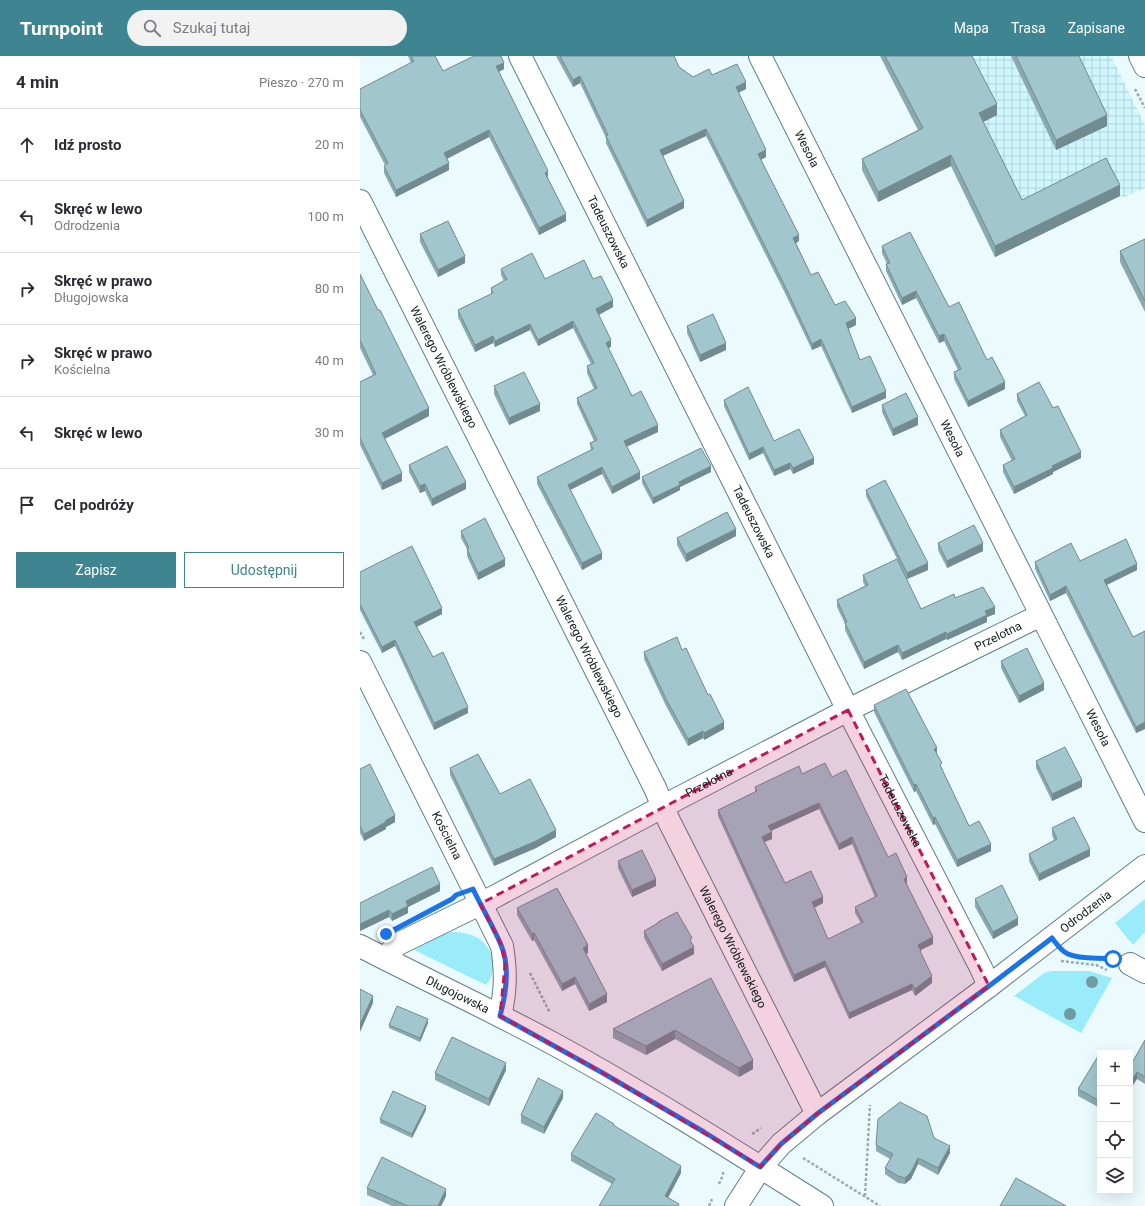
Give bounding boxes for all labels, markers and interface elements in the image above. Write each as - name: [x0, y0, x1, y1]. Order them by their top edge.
- search box: [127, 10, 407, 46]
- text: Turnpoint: [20, 17, 103, 40]
- icon: search: [141, 17, 163, 39]
- text: Szukaj tutaj: [173, 19, 250, 37]
- text: Mapa: [954, 20, 989, 36]
- text: Trasa: [1011, 20, 1046, 36]
- text: Zapisane: [1068, 20, 1125, 36]
- text: 4 min: [16, 72, 59, 92]
- text: Pieszo · 270 m: [259, 75, 344, 90]
- street label: Wesoła: [792, 128, 822, 170]
- icon: ahead: [16, 134, 38, 156]
- text: Idź prosto: [54, 136, 121, 154]
- text: 20 m: [315, 137, 344, 152]
- street label: Tadeuszowska: [584, 193, 632, 271]
- text: Skręć w lewo: [54, 200, 143, 218]
- icon: left: [16, 206, 38, 228]
- text: 100 m: [307, 209, 344, 224]
- text: Odrodzenia: [54, 218, 120, 233]
- text: Skręć w prawo: [54, 272, 152, 290]
- icon: right: [16, 278, 38, 300]
- text: 80 m: [315, 281, 344, 296]
- text: Długojowska: [54, 290, 129, 305]
- street label: Walerego Wróblewskiego: [407, 304, 480, 431]
- text: Skręć w prawo: [54, 344, 152, 362]
- icon: right: [16, 350, 38, 372]
- text: 40 m: [315, 353, 344, 368]
- text: Kościelna: [54, 362, 110, 377]
- street label: Wesoła: [937, 417, 968, 459]
- icon: left: [16, 422, 38, 444]
- text: Skręć w lewo: [54, 424, 143, 442]
- text: 30 m: [315, 425, 344, 440]
- street label: Tadeuszowska: [729, 483, 778, 560]
- icon: arrive: [16, 494, 38, 516]
- text: Cel podróży: [54, 496, 134, 514]
- button: Zapisz: [16, 552, 176, 588]
- button: Udostępnij: [184, 552, 344, 588]
- street label: Walerego Wróblewskiego: [552, 593, 626, 720]
- street label: Przelotna: [972, 619, 1024, 654]
- street label: Wesoła: [1083, 707, 1113, 749]
- street label: Przelotna: [683, 764, 735, 800]
- street label: Tadeuszowska: [875, 772, 924, 849]
- street label: Kościelna: [429, 809, 465, 862]
- street label: Walerego Wróblewskiego: [696, 884, 769, 1010]
- street label: Odrodzenia: [1057, 888, 1114, 936]
- route end: [377, 925, 395, 943]
- route start: [1104, 950, 1122, 968]
- street label: Długojowska: [424, 973, 492, 1016]
- map controls: [1097, 1050, 1133, 1194]
- button: +: [1097, 1050, 1133, 1086]
- button: −: [1097, 1086, 1133, 1122]
- button: locate: [1097, 1122, 1133, 1158]
- button: layers: [1097, 1158, 1133, 1194]

